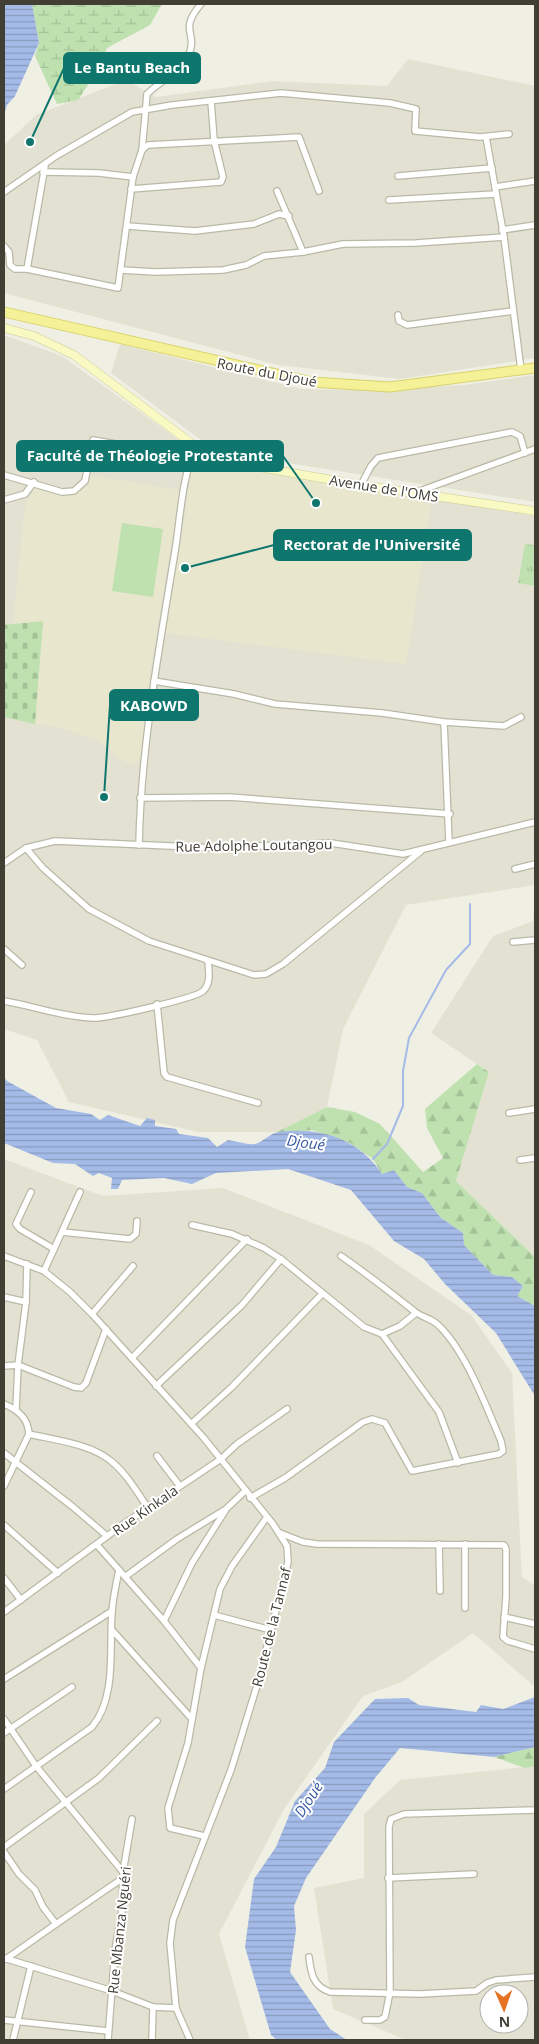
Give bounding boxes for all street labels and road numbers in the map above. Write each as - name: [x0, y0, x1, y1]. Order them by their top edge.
- street label: Route du Djoué: [215, 353, 319, 391]
- street label: Avenue de l'OMS: [328, 470, 440, 506]
- street label: Rue Adolphe Loutangou: [175, 834, 333, 856]
- street label: Rue Kinkala: [108, 1480, 182, 1540]
- street label: Route de la Tannaf: [247, 1564, 295, 1689]
- street label: Rue Mbanza Nguéri: [103, 1865, 135, 1995]

